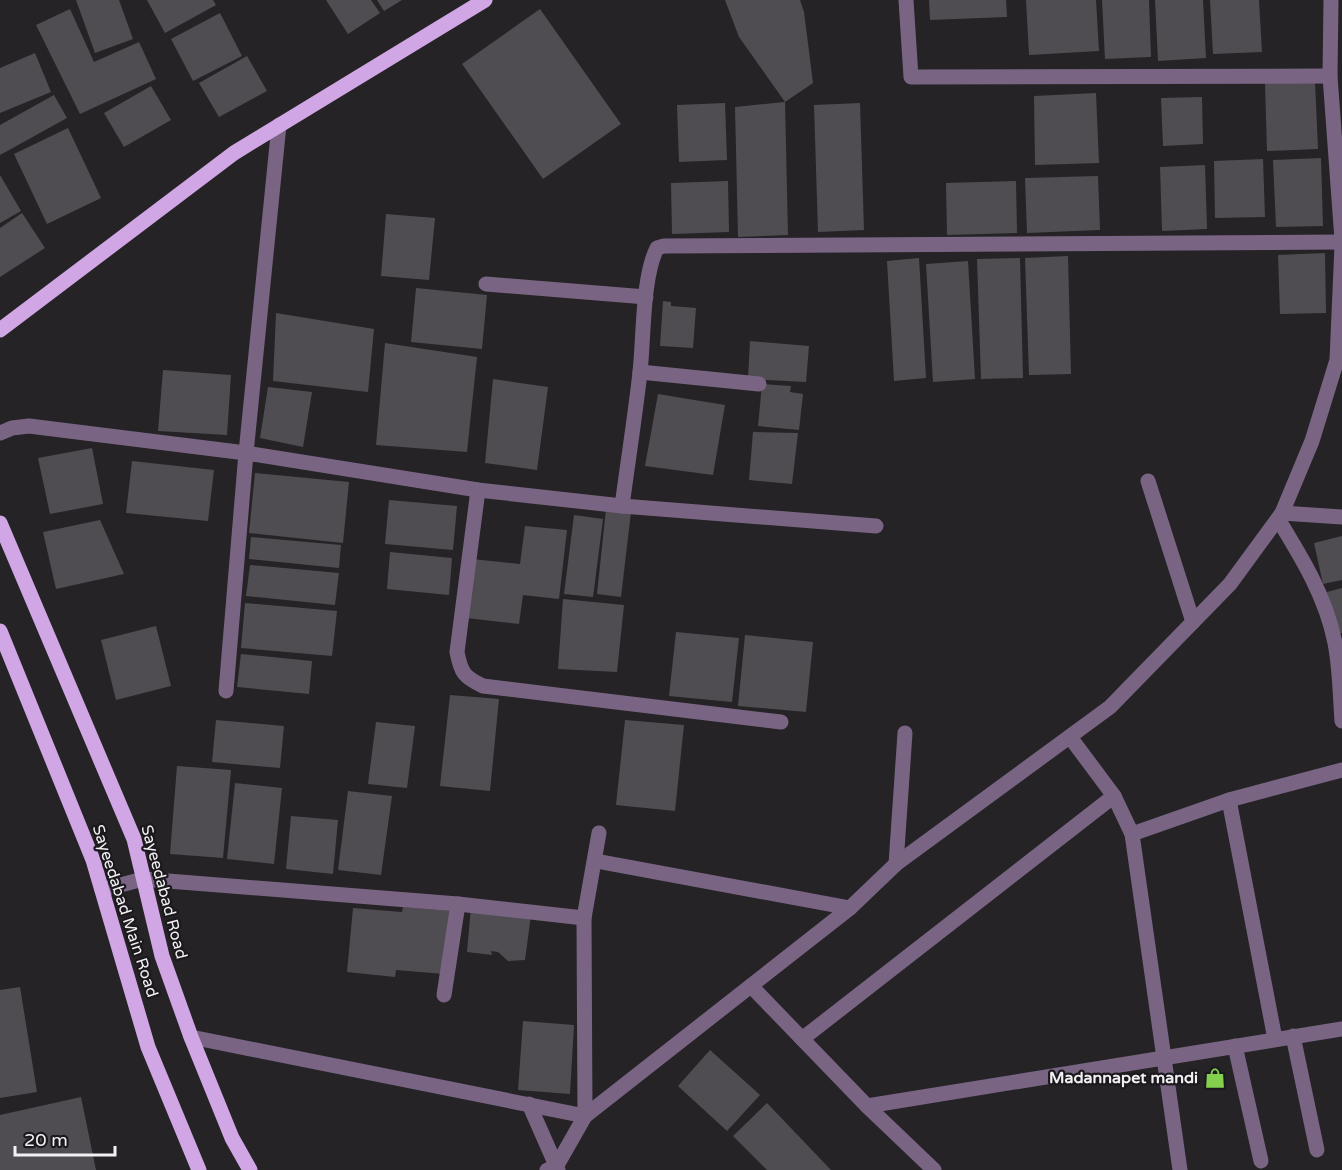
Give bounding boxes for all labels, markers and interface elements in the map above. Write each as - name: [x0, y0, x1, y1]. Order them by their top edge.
- street label: Sayeedabad Main Road: [88, 822, 162, 1000]
- street label: Sayeedabad Road: [136, 823, 192, 961]
- shop icon: Madannapet mandi: [1203, 1066, 1227, 1090]
- place label: Madannapet mandi: [1049, 1068, 1198, 1088]
- scale bar: [15, 1119, 116, 1157]
- text: 20 m: [24, 1129, 68, 1151]

